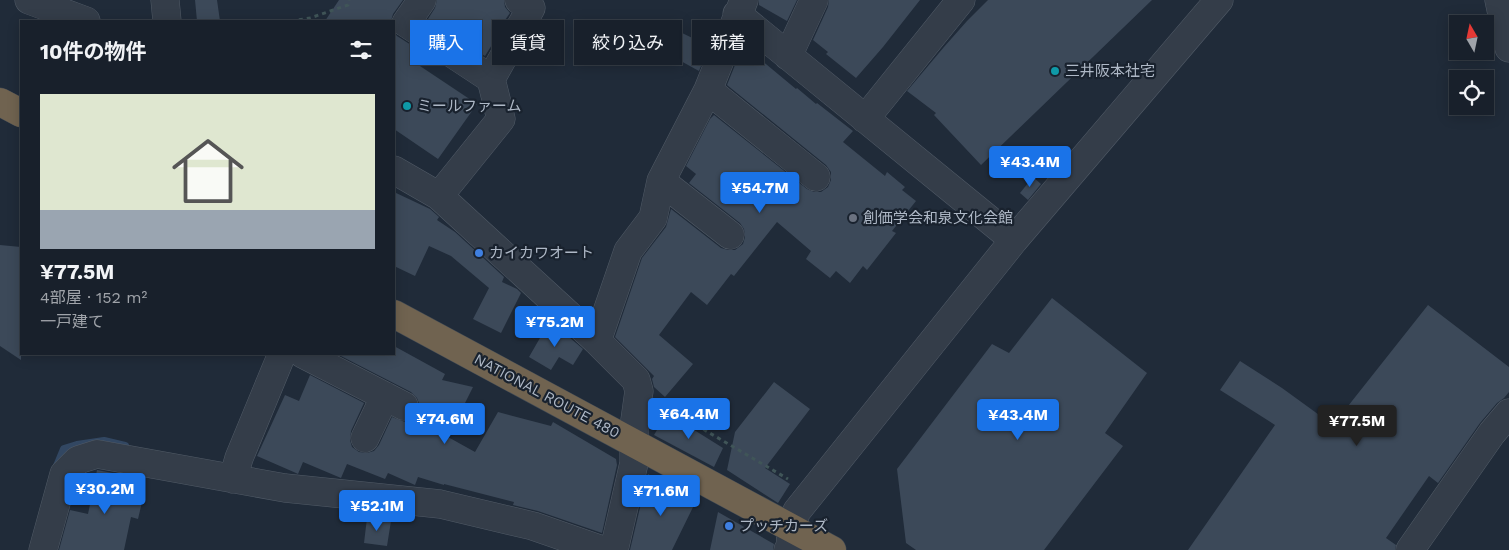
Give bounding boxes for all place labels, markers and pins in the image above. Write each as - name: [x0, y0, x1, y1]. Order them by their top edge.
- place label: 三井阪本社宅: [1065, 62, 1155, 80]
- marker: 三井阪本社宅: [1049, 65, 1061, 77]
- place label: ミールファーム: [417, 97, 522, 115]
- marker: ミールファーム: [401, 100, 413, 112]
- pin: ¥43.4M: [989, 146, 1071, 188]
- pin: ¥54.7M: [719, 172, 801, 214]
- place label: 創価学会和泉文化会館: [863, 209, 1013, 227]
- marker: 創価学会和泉文化会館: [847, 212, 859, 224]
- place label: カイカワオート: [489, 244, 594, 262]
- marker: カイカワオート: [473, 247, 485, 259]
- pin: ¥75.2M: [514, 306, 596, 348]
- pin: ¥64.4M: [648, 398, 730, 440]
- pin: ¥43.4M: [977, 398, 1059, 441]
- pin: ¥74.6M: [404, 402, 486, 445]
- pin: ¥77.5M: [1316, 404, 1398, 447]
- pin: ¥30.2M: [64, 472, 146, 515]
- pin: ¥71.6M: [620, 474, 702, 517]
- pin: ¥52.1M: [336, 490, 418, 532]
- place label: プッチカーズ: [739, 517, 828, 535]
- marker: プッチカーズ: [723, 520, 735, 532]

